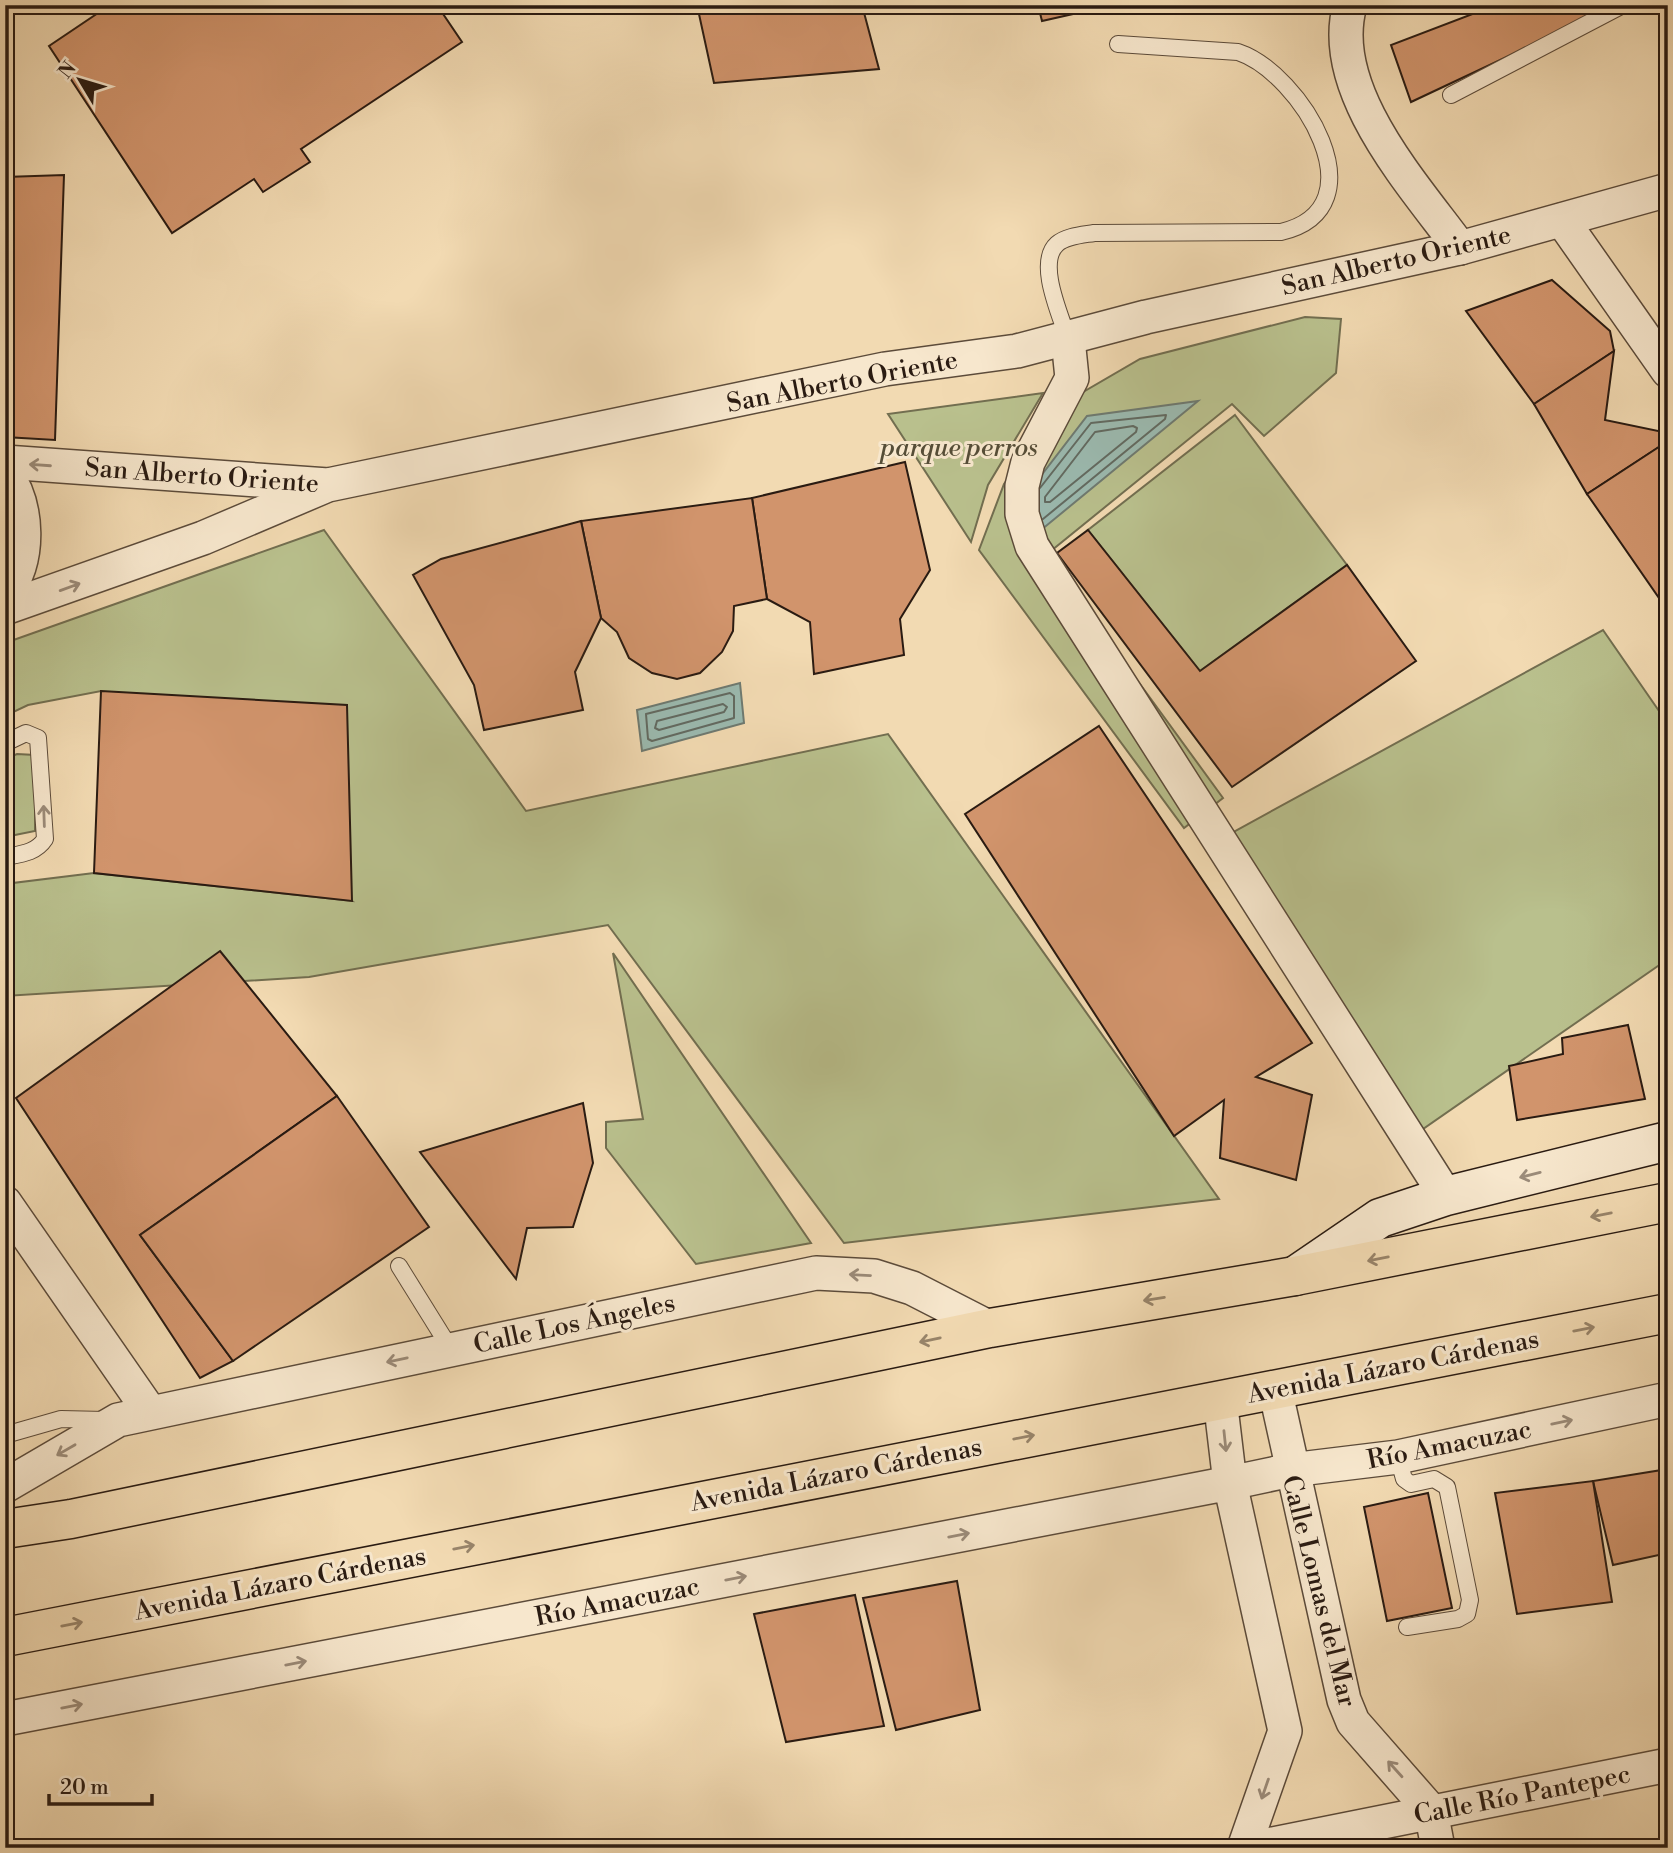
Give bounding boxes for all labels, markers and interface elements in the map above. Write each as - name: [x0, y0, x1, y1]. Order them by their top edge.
- north arrow: [46, 46, 116, 116]
- text: N: [53, 57, 81, 83]
- street label: San Alberto Oriente: [1278, 219, 1514, 303]
- street label: San Alberto Oriente: [724, 344, 960, 420]
- park label: parque perros: [877, 432, 1038, 464]
- street label: San Alberto Oriente: [84, 452, 320, 500]
- one-way arrow: [30, 458, 52, 471]
- one-way arrow: [59, 580, 81, 592]
- one-way arrow: [37, 805, 50, 828]
- one-way arrow: [1519, 1169, 1542, 1182]
- one-way arrow: [1590, 1209, 1613, 1223]
- one-way arrow: [1367, 1253, 1390, 1267]
- one-way arrow: [850, 1268, 872, 1281]
- street label: Calle Los Ángeles: [470, 1285, 678, 1361]
- one-way arrow: [1143, 1293, 1166, 1306]
- one-way arrow: [1572, 1322, 1595, 1335]
- street label: Avenida Lázaro Cárdenas: [1244, 1323, 1542, 1411]
- one-way arrow: [919, 1334, 942, 1348]
- one-way arrow: [386, 1353, 409, 1367]
- street label: Río Amacuzac: [1364, 1413, 1534, 1477]
- one-way arrow: [1550, 1414, 1573, 1428]
- one-way arrow: [1219, 1429, 1232, 1452]
- one-way arrow: [1012, 1430, 1035, 1444]
- street label: Avenida Lázaro Cárdenas: [687, 1431, 985, 1519]
- one-way arrow: [57, 1443, 77, 1457]
- street label: Calle Lomas del Mar: [1275, 1472, 1363, 1710]
- one-way arrow: [947, 1528, 970, 1542]
- street label: Avenida Lázaro Cárdenas: [131, 1540, 429, 1628]
- one-way arrow: [452, 1540, 475, 1553]
- street label: Río Amacuzac: [532, 1570, 702, 1634]
- one-way arrow: [724, 1571, 747, 1585]
- one-way arrow: [60, 1616, 83, 1630]
- one-way arrow: [284, 1656, 307, 1669]
- one-way arrow: [60, 1699, 83, 1712]
- street label: Calle Río Pantepec: [1411, 1758, 1633, 1832]
- one-way arrow: [1387, 1761, 1403, 1779]
- scale bar: [49, 1762, 152, 1806]
- text: 20 m: [60, 1775, 109, 1801]
- one-way arrow: [1258, 1778, 1270, 1800]

